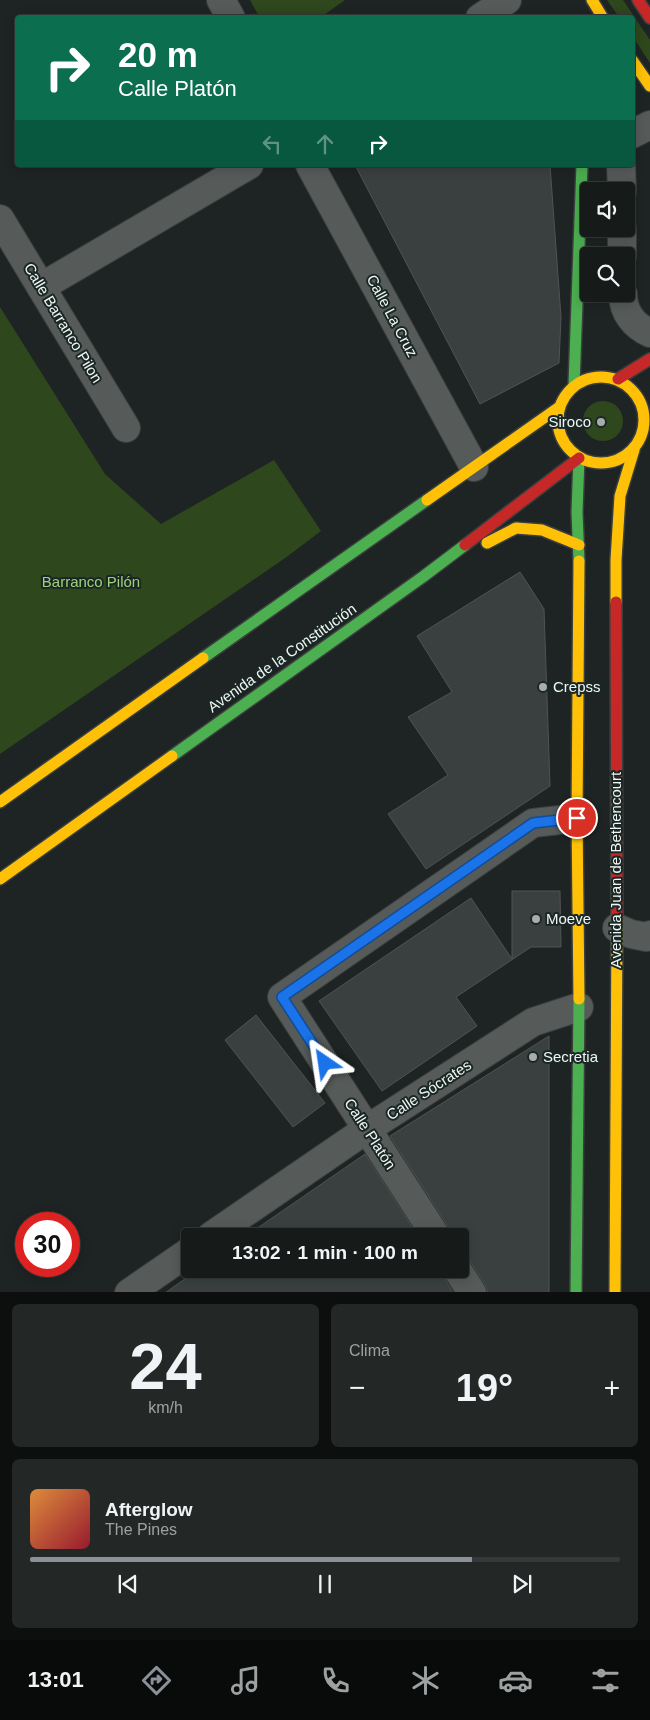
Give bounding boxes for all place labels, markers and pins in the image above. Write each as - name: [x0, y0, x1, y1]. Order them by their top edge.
- place label: Siroco: [548, 413, 591, 430]
- marker: Siroco: [595, 416, 607, 428]
- place label: Crepss: [553, 678, 601, 695]
- marker: Crepss: [537, 681, 549, 693]
- pin: [556, 797, 598, 839]
- place label: Moeve: [546, 910, 591, 927]
- marker: Moeve: [530, 913, 542, 925]
- place label: Secretia: [543, 1048, 599, 1065]
- marker: Secretia: [527, 1051, 539, 1063]

